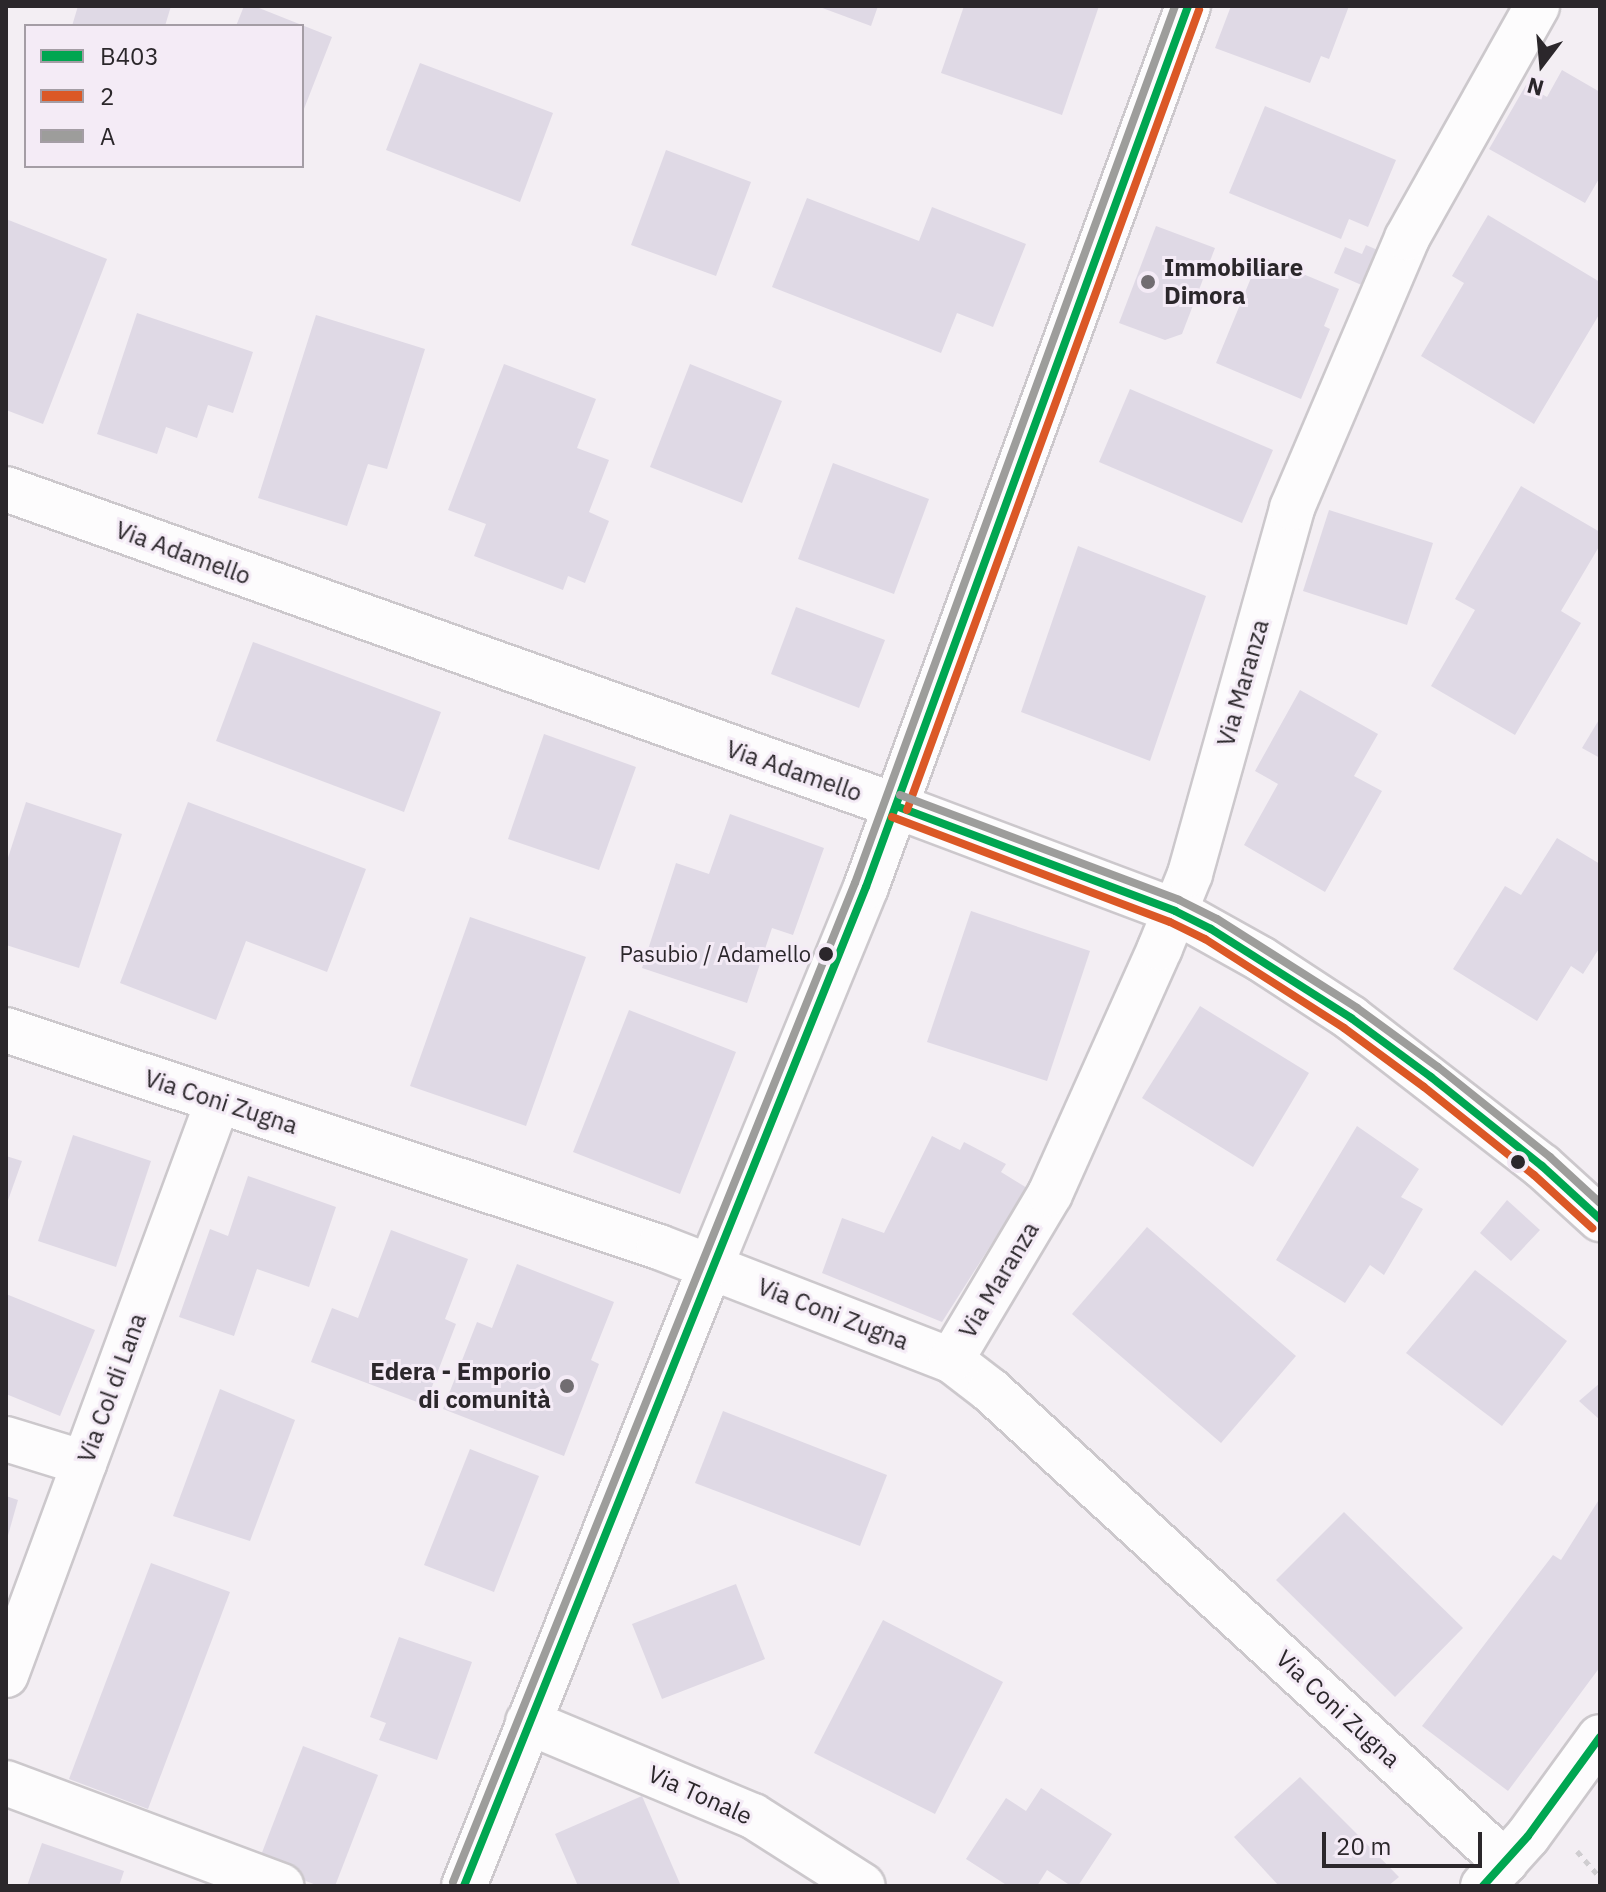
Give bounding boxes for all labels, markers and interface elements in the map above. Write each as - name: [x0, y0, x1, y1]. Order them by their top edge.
- legend: [24, 24, 304, 168]
- north arrow: [1502, 24, 1582, 104]
- text: B403: [100, 40, 159, 72]
- text: N: [1524, 71, 1547, 104]
- text: 2: [100, 80, 114, 112]
- text: A: [100, 120, 115, 152]
- place label: Immobiliare Dimora: [1164, 254, 1303, 310]
- marker: Immobiliare Dimora: [1139, 273, 1157, 291]
- street label: Via Adamello: [111, 515, 255, 591]
- street label: Via Maranza: [1211, 616, 1275, 750]
- street label: Via Adamello: [722, 734, 866, 808]
- place label: Pasubio / Adamello: [619, 941, 811, 967]
- marker: Pasubio / Adamello: [818, 946, 834, 962]
- street label: Via Coni Zugna: [141, 1064, 301, 1140]
- unlabelled marker: [1510, 1154, 1526, 1170]
- street label: Via Maranza: [953, 1217, 1045, 1343]
- street label: Via Coni Zugna: [753, 1272, 913, 1356]
- street label: Via Col di Lana: [72, 1310, 152, 1466]
- place label: Edera - Emporio di comunità: [370, 1358, 551, 1414]
- marker: Edera - Emporio di comunità: [558, 1377, 576, 1395]
- street label: Via Coni Zugna: [1270, 1644, 1406, 1774]
- street label: Via Tonale: [644, 1759, 756, 1831]
- scale bar: [1326, 1816, 1486, 1866]
- text: 20 m: [1336, 1830, 1391, 1862]

